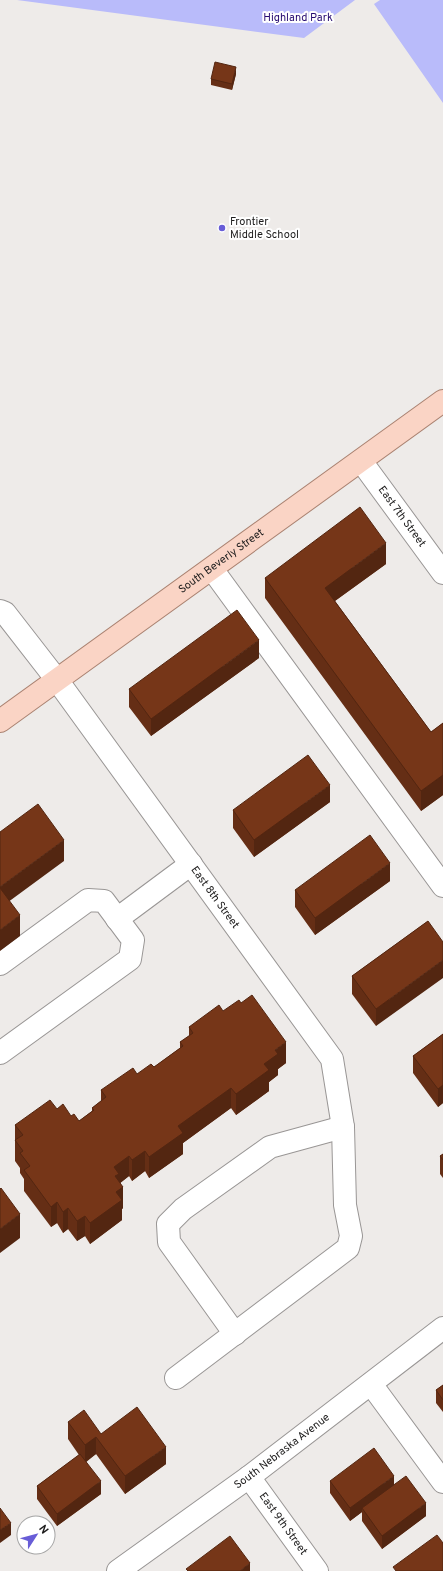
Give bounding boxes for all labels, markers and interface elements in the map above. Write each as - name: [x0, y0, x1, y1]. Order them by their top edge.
- park label: Highland Park: [263, 11, 333, 25]
- place label: Frontier Middle School: [230, 215, 299, 242]
- marker: Frontier Middle School: [217, 223, 227, 233]
- street label: East 7th Street: [375, 483, 429, 550]
- street label: South Beverly Street: [176, 526, 267, 597]
- street label: East 8th Street: [188, 864, 242, 932]
- street label: South Nebraska Avenue: [231, 1410, 333, 1492]
- street label: East 9th Street: [256, 1490, 310, 1558]
- north arrow: [16, 1515, 56, 1555]
- text: N: [35, 1522, 51, 1537]

